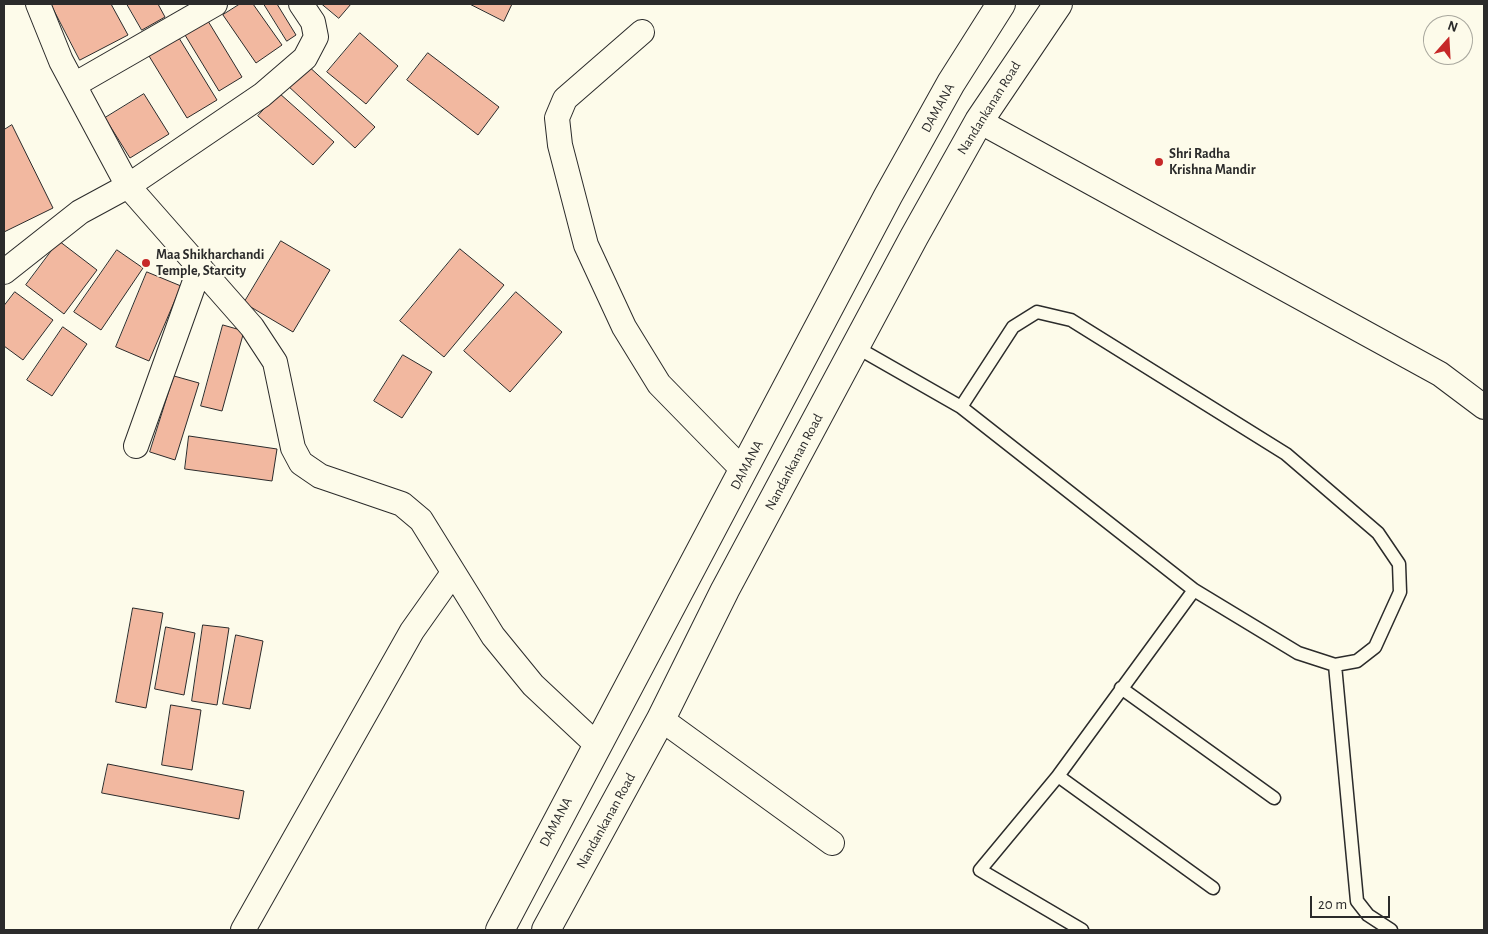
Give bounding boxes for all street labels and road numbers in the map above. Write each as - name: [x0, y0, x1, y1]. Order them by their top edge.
- street label: Nandankanan Road: [954, 58, 1024, 158]
- street label: DAMANA: [918, 80, 958, 136]
- street label: Nandankanan Road: [761, 411, 827, 513]
- street label: DAMANA: [727, 437, 767, 493]
- street label: Nandankanan Road: [573, 770, 639, 872]
- street label: DAMANA: [536, 794, 576, 850]

